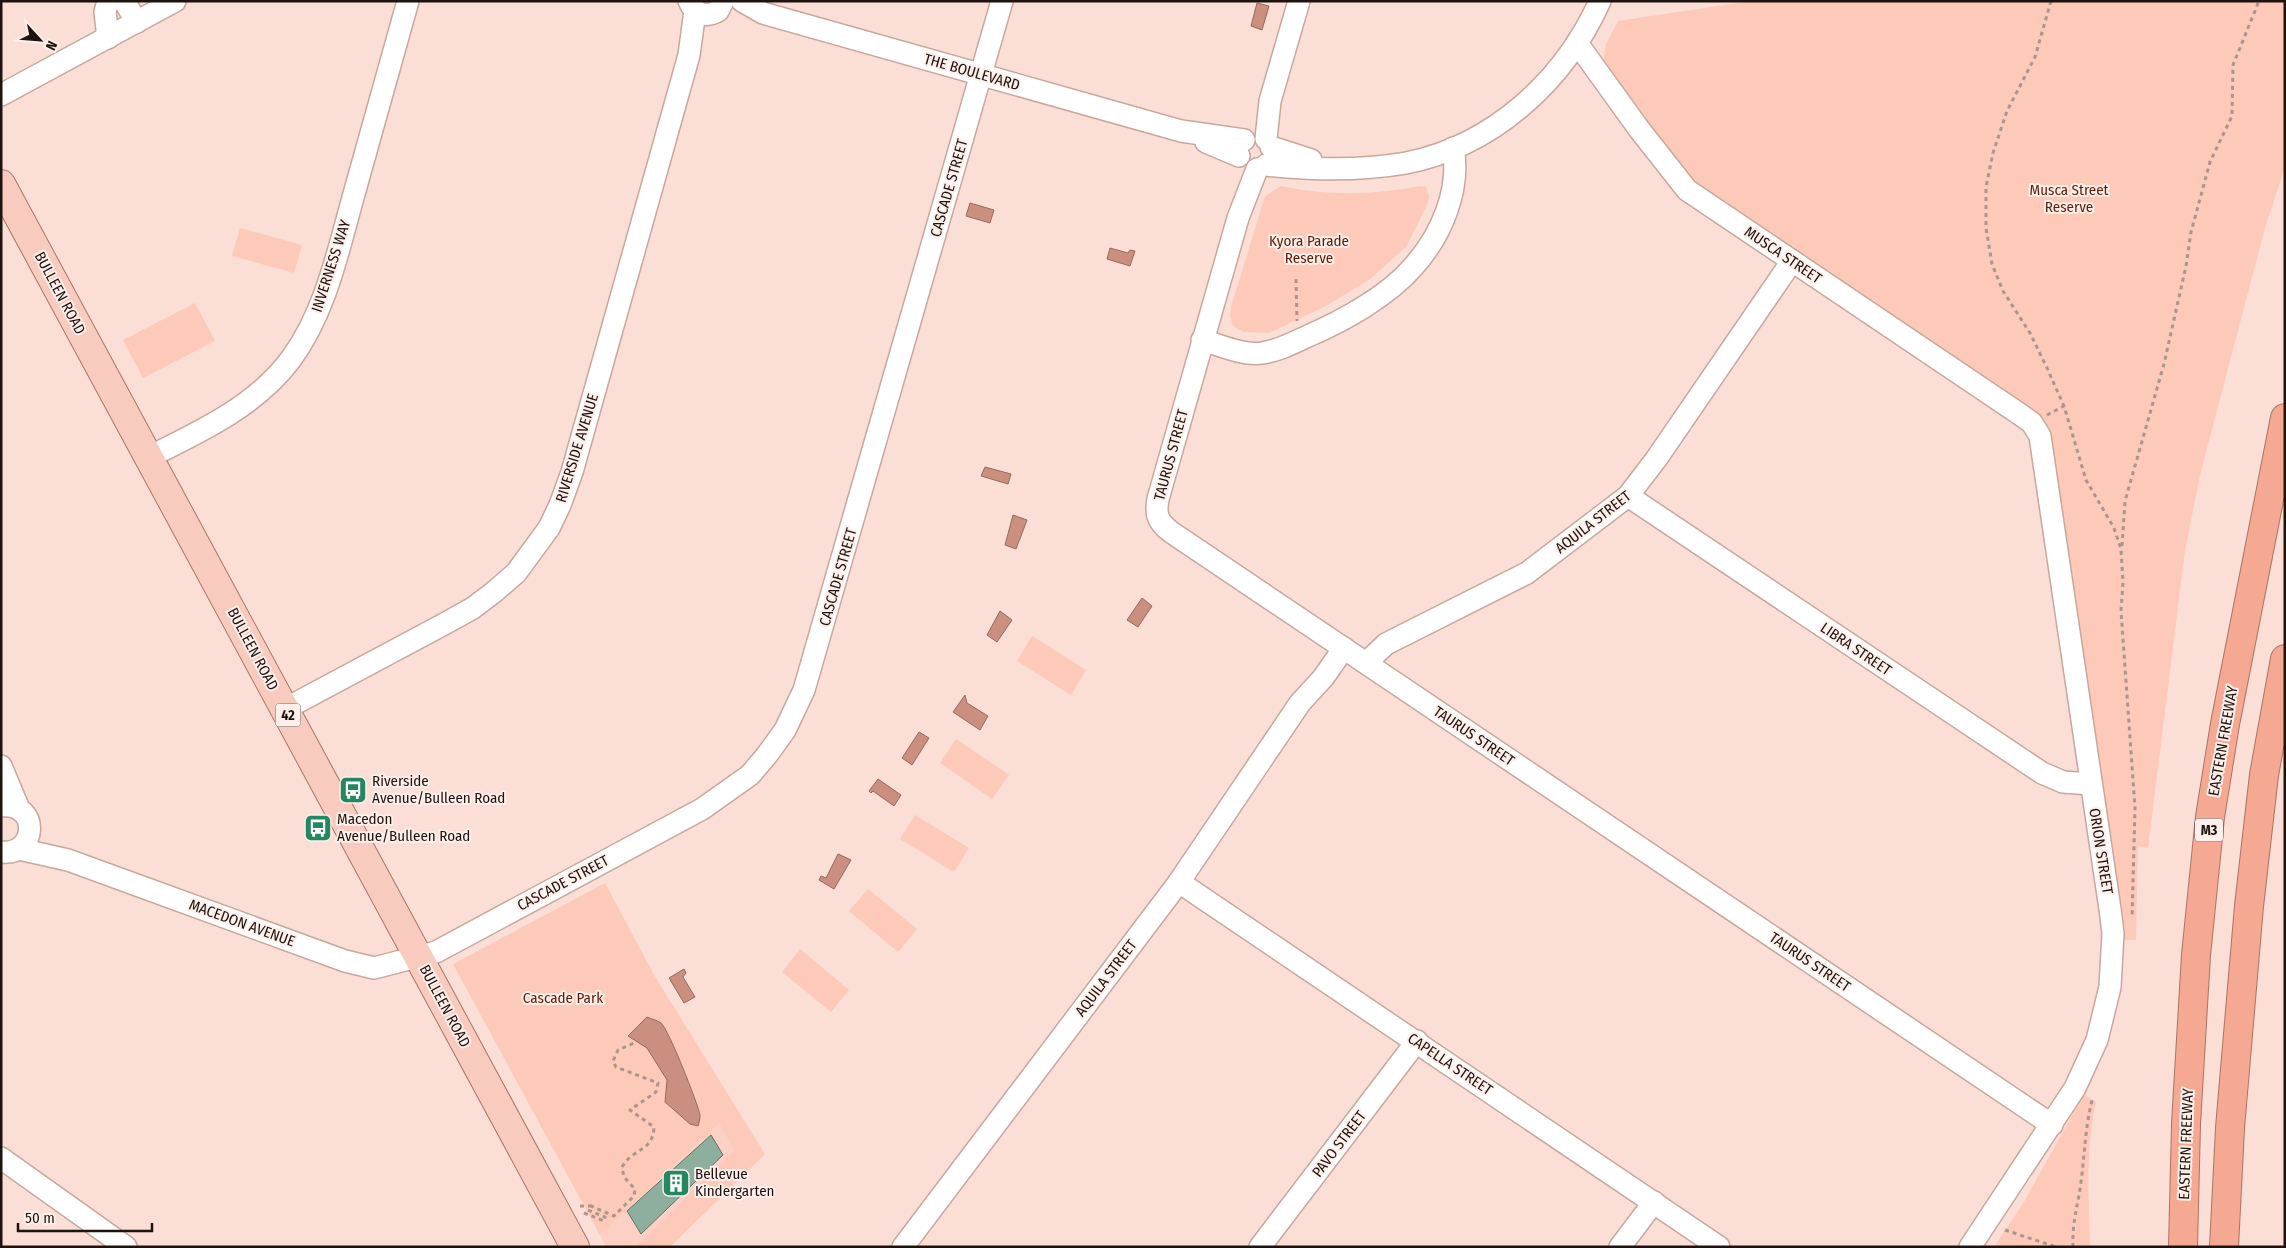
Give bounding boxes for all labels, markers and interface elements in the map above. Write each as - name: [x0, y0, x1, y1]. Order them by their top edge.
- north arrow: [15, 15, 65, 65]
- text: N: [42, 38, 61, 53]
- street label: THE BOULEVARD: [922, 50, 1022, 94]
- street label: CASCADE STREET: [926, 137, 972, 239]
- park label: Musca Street Reserve: [2030, 181, 2109, 216]
- street label: INVERNESS WAY: [308, 217, 355, 314]
- street label: MUSCA STREET: [1741, 223, 1825, 287]
- park label: Kyora Parade Reserve: [1269, 232, 1349, 267]
- street label: BULLEEN ROAD: [31, 249, 89, 337]
- street label: RIVERSIDE AVENUE: [552, 391, 602, 505]
- street label: TAURUS STREET: [1150, 407, 1192, 503]
- street label: AQUILA STREET: [1552, 487, 1635, 557]
- street label: CASCADE STREET: [815, 526, 861, 628]
- street label: BULLEEN ROAD: [224, 605, 282, 693]
- street label: LIBRA STREET: [1817, 619, 1895, 679]
- street label: EASTERN FREEWAY: [2204, 684, 2242, 797]
- street label: TAURUS STREET: [1430, 702, 1518, 770]
- road number: 42: [276, 704, 300, 726]
- place label: Riverside Avenue/Bulleen Road: [372, 772, 505, 807]
- bus stop icon: Riverside Avenue/Bulleen Road: [338, 775, 368, 805]
- street label: ORION STREET: [2085, 807, 2117, 895]
- place label: Macedon Avenue/Bulleen Road: [337, 810, 470, 845]
- bus stop icon: Macedon Avenue/Bulleen Road: [303, 813, 333, 843]
- road number: M3: [2195, 818, 2223, 842]
- street label: CASCADE STREET: [514, 851, 612, 915]
- street label: MACEDON AVENUE: [187, 896, 297, 950]
- street label: TAURUS STREET: [1766, 928, 1854, 996]
- street label: AQUILA STREET: [1071, 936, 1141, 1020]
- street label: BULLEEN ROAD: [416, 962, 474, 1050]
- park label: Cascade Park: [523, 989, 603, 1007]
- street label: CAPELLA STREET: [1404, 1029, 1496, 1099]
- street label: EASTERN FREEWAY: [2175, 1087, 2197, 1200]
- street label: PAVO STREET: [1308, 1107, 1370, 1181]
- place label: Bellevue Kindergarten: [695, 1165, 774, 1200]
- building icon: Bellevue Kindergarten: [661, 1168, 691, 1198]
- scale bar: [18, 1200, 151, 1232]
- text: 50 m: [25, 1209, 55, 1227]

